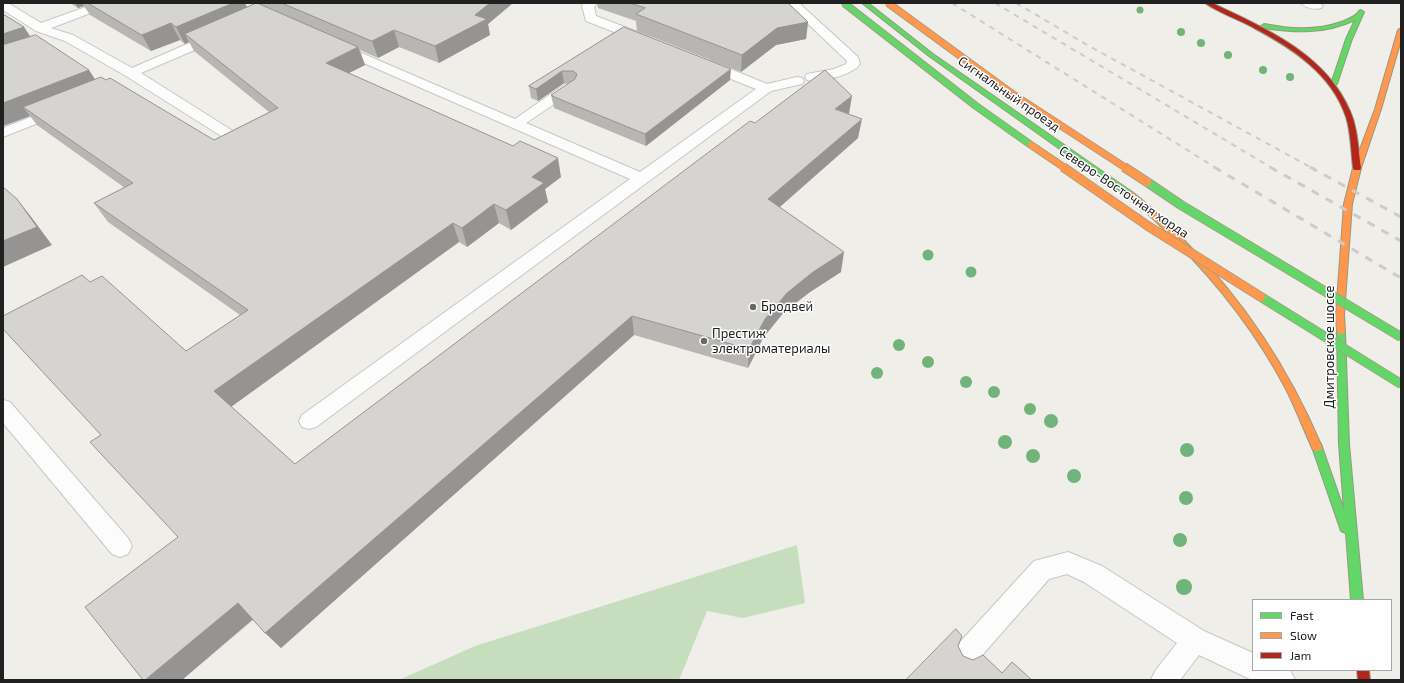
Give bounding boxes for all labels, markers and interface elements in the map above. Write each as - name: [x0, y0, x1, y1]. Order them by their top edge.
- street label: Сигнальный проезд: [955, 53, 1063, 135]
- street label: Северо-Восточная хорда: [1056, 143, 1192, 241]
- street label: Дмитровское шоссе: [1322, 285, 1338, 409]
- place label: Бродвей: [761, 299, 813, 315]
- marker: Бродвей: [748, 302, 758, 312]
- place label: Престиж электроматериалы: [712, 326, 830, 357]
- marker: Престиж электроматериалы: [699, 336, 709, 346]
- legend: [1252, 599, 1392, 671]
- text: Fast: [1290, 608, 1313, 622]
- text: Slow: [1290, 628, 1317, 642]
- text: Jam: [1290, 648, 1311, 662]

